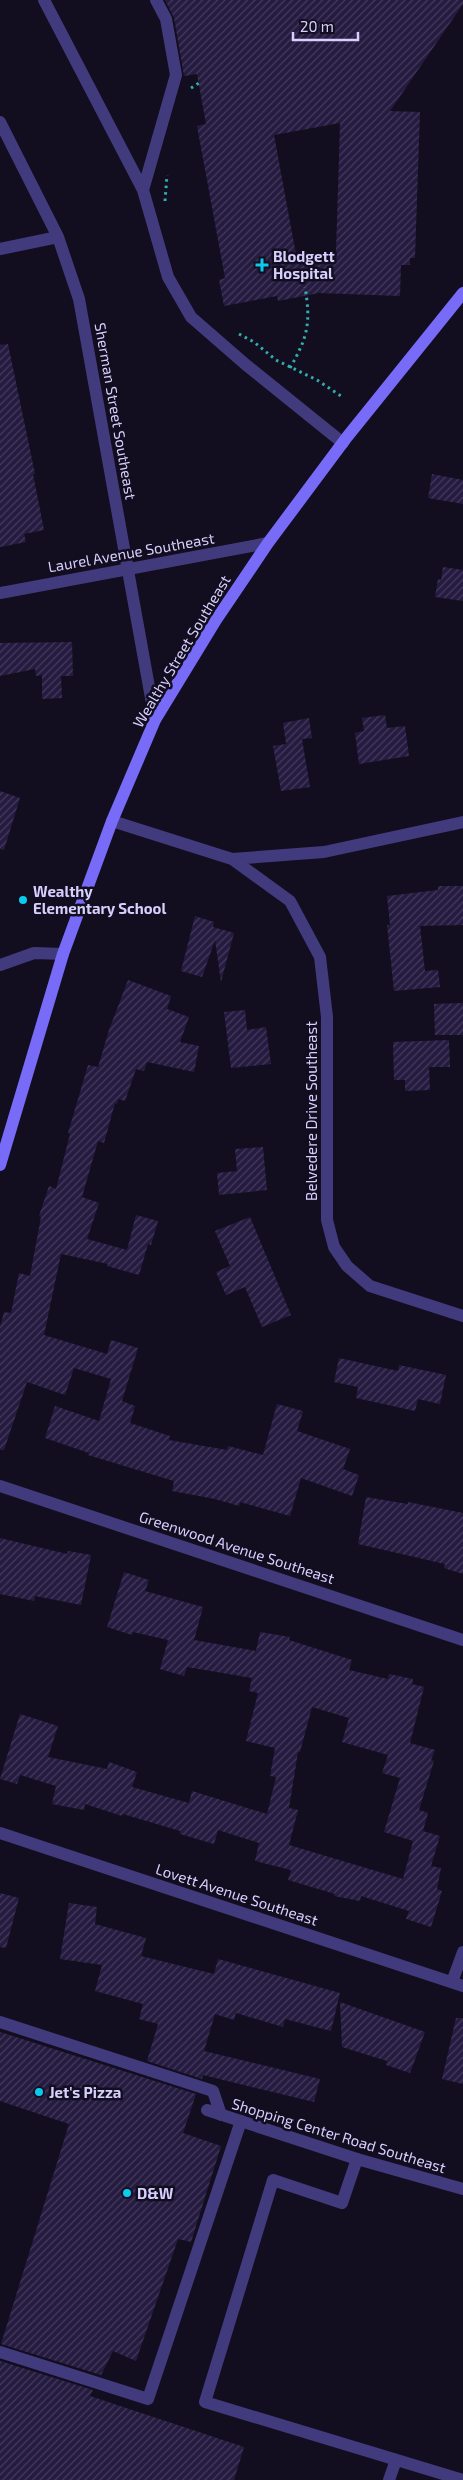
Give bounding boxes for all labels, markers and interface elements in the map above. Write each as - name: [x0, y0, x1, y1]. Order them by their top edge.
- scale bar: [293, 10, 358, 42]
- text: 20 m: [300, 17, 334, 35]
- place label: Blodgett Hospital: [273, 247, 335, 282]
- marker: Blodgett Hospital: [255, 258, 269, 272]
- street label: Sherman Street Southeast: [92, 321, 140, 501]
- street label: Laurel Avenue Southeast: [46, 528, 216, 576]
- street label: Wealthy Street Southeast: [128, 571, 234, 730]
- place label: Wealthy Elementary School: [33, 882, 166, 918]
- marker: Wealthy Elementary School: [17, 894, 29, 906]
- street label: Belvedere Drive Southeast: [302, 1021, 320, 1201]
- street label: Greenwood Avenue Southeast: [137, 1507, 337, 1587]
- street label: Lovett Avenue Southeast: [154, 1859, 321, 1929]
- place label: Jet's Pizza: [49, 2083, 121, 2101]
- marker: Jet's Pizza: [33, 2086, 45, 2098]
- street label: Shopping Center Road Southeast: [230, 2094, 448, 2176]
- place label: D&W: [137, 2184, 174, 2202]
- marker: D&W: [121, 2187, 133, 2199]

